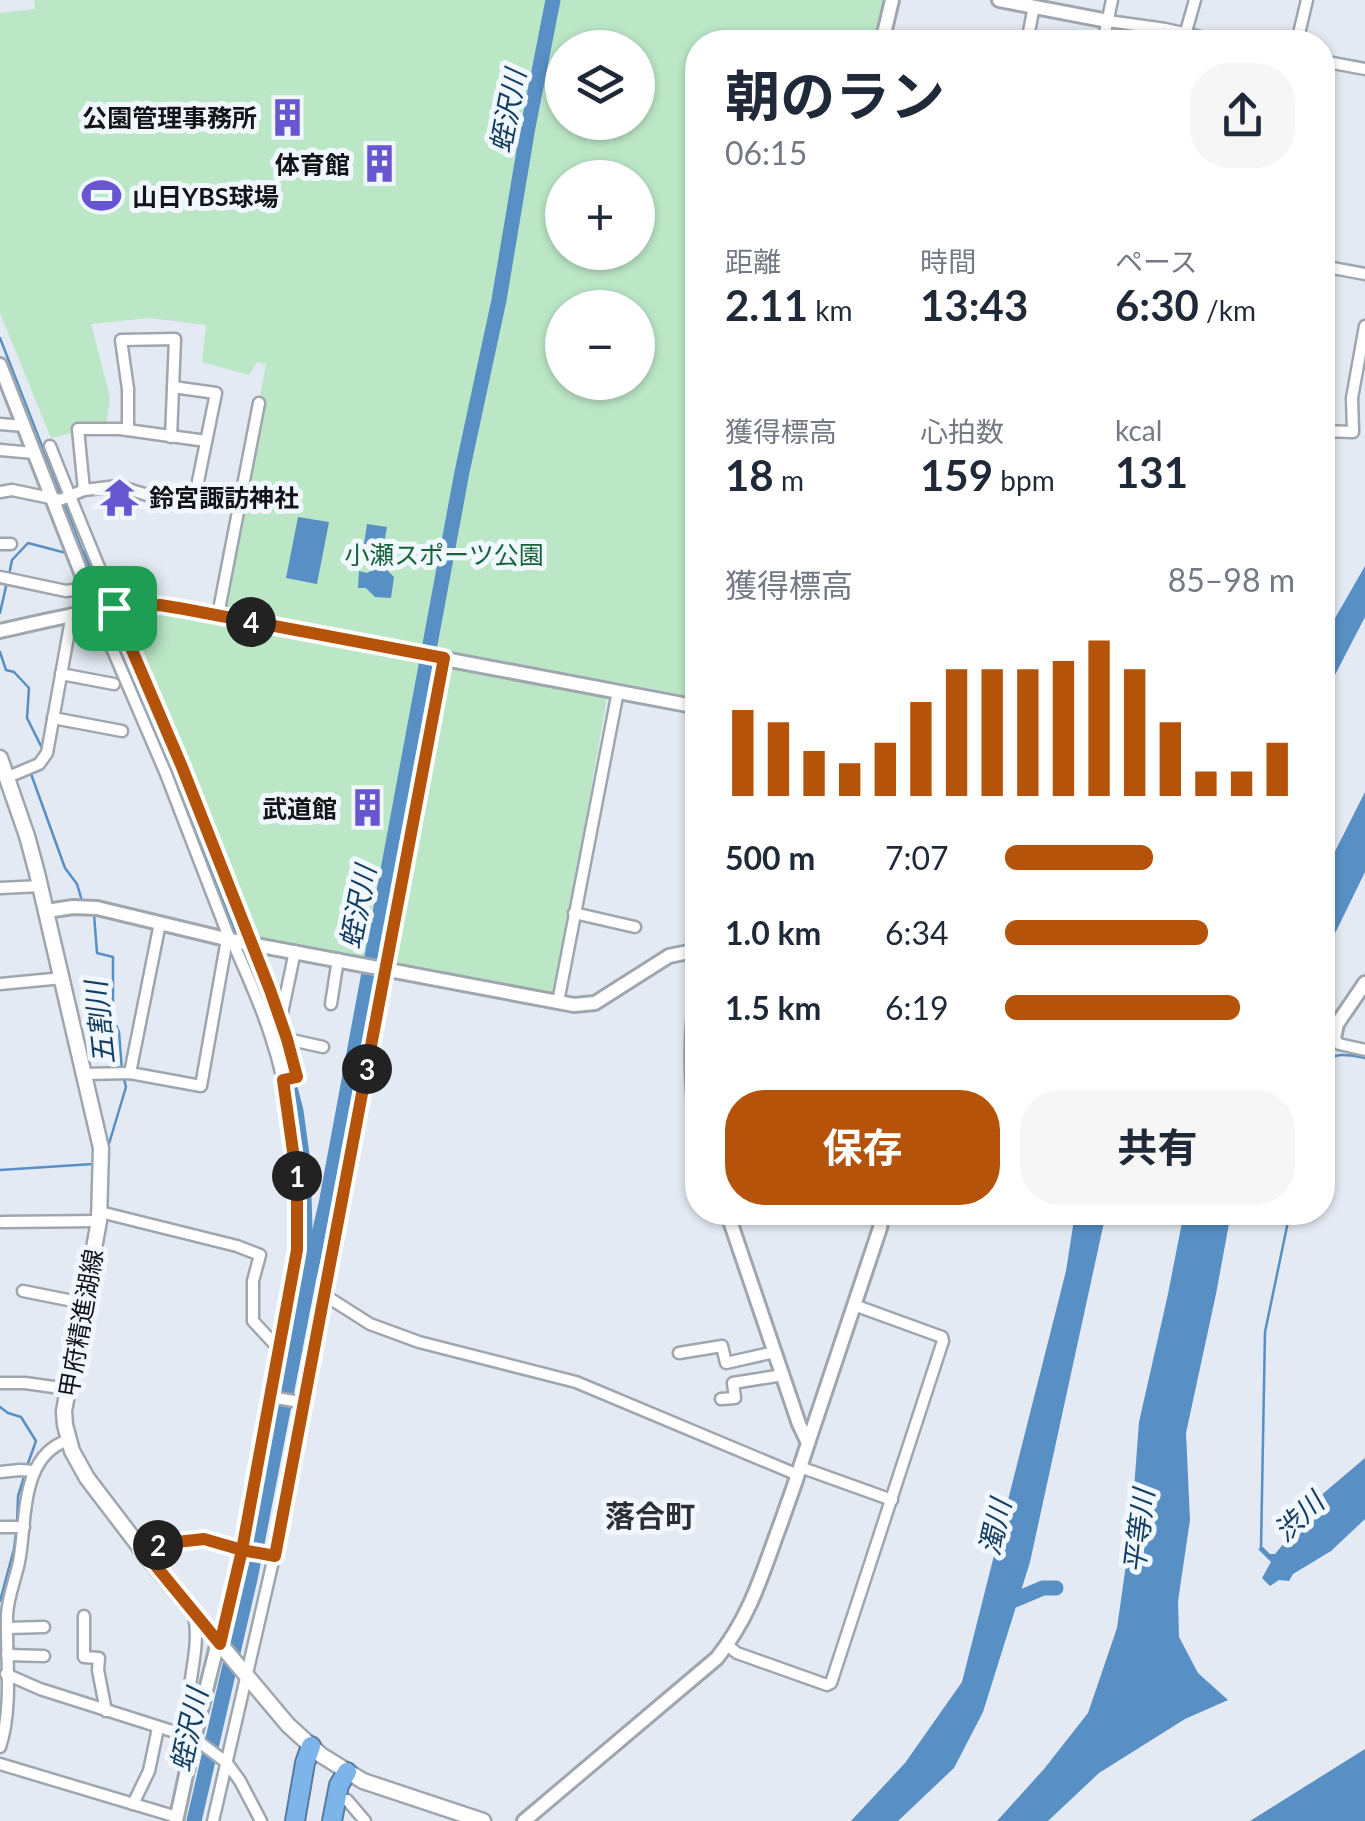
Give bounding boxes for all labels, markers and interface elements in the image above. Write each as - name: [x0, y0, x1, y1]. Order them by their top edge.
- map controls: [545, 30, 655, 400]
- button: layers: [545, 30, 655, 140]
- text: 朝のラン: [725, 62, 945, 128]
- button: share: [1190, 63, 1295, 168]
- water label: 蛭沢川: [482, 64, 532, 155]
- building icon: 公園管理事務所: [266, 96, 308, 138]
- place label: 公園管理事務所: [82, 102, 257, 132]
- text: 06:15: [725, 133, 807, 172]
- building icon: 体育館: [359, 143, 401, 185]
- place label: 体育館: [275, 149, 350, 179]
- button: +: [545, 160, 655, 270]
- sports icon: 山日YBS球場: [81, 175, 123, 217]
- place label: 山日YBS球場: [132, 181, 278, 211]
- text: 距離: [725, 244, 781, 278]
- text: 時間: [920, 244, 976, 278]
- text: ペース: [1115, 244, 1198, 278]
- text: 2.11: [725, 280, 808, 330]
- text: 13:43: [920, 280, 1028, 330]
- text: 6:30: [1115, 280, 1199, 330]
- button: −: [545, 290, 655, 400]
- text: km: [808, 293, 852, 327]
- text: /km: [1199, 293, 1256, 327]
- text: kcal: [1115, 413, 1162, 447]
- text: 獲得標高: [725, 414, 837, 448]
- text: 心拍数: [920, 414, 1004, 448]
- text: 131: [1115, 447, 1188, 497]
- text: 18: [725, 450, 774, 500]
- text: 159: [920, 450, 993, 500]
- text: m: [774, 463, 804, 497]
- text: bpm: [993, 463, 1055, 497]
- temple icon: 鈴宮諏訪神社: [98, 476, 140, 518]
- place label: 鈴宮諏訪神社: [149, 482, 299, 512]
- park label: 小瀬スポーツ公園: [344, 539, 544, 569]
- text: 85–98 m: [1168, 560, 1295, 599]
- text: 獲得標高: [725, 565, 853, 604]
- pin: [72, 566, 157, 651]
- icon: arrive: [87, 581, 142, 636]
- pin: 4: [226, 597, 276, 647]
- text: 4: [243, 605, 259, 639]
- building icon: 武道館: [346, 787, 388, 829]
- place label: 武道館: [262, 793, 337, 823]
- text: 500 m: [725, 838, 815, 877]
- text: 7:07: [885, 838, 949, 877]
- water label: 蛭沢川: [332, 860, 382, 951]
- text: 1.0 km: [725, 913, 821, 952]
- text: 6:34: [885, 913, 949, 952]
- water label: 五割川: [77, 976, 120, 1067]
- text: 1.5 km: [725, 988, 821, 1027]
- text: 6:19: [885, 988, 949, 1027]
- pin: 3: [342, 1044, 392, 1094]
- text: 3: [359, 1052, 375, 1086]
- button: 保存: [725, 1090, 1000, 1205]
- button: 共有: [1020, 1090, 1295, 1205]
- pin: 1: [272, 1151, 322, 1201]
- text: 1: [289, 1159, 305, 1193]
- street label: 甲府精進湖線: [52, 1247, 108, 1399]
- water label: 渋川: [1266, 1482, 1332, 1548]
- water label: 平等川: [1116, 1484, 1160, 1575]
- water label: 濁川: [971, 1493, 1018, 1558]
- district label: 落合町: [605, 1497, 695, 1533]
- pin: 2: [133, 1520, 183, 1570]
- text: 2: [150, 1528, 166, 1562]
- water label: 蛭沢川: [163, 1682, 214, 1775]

